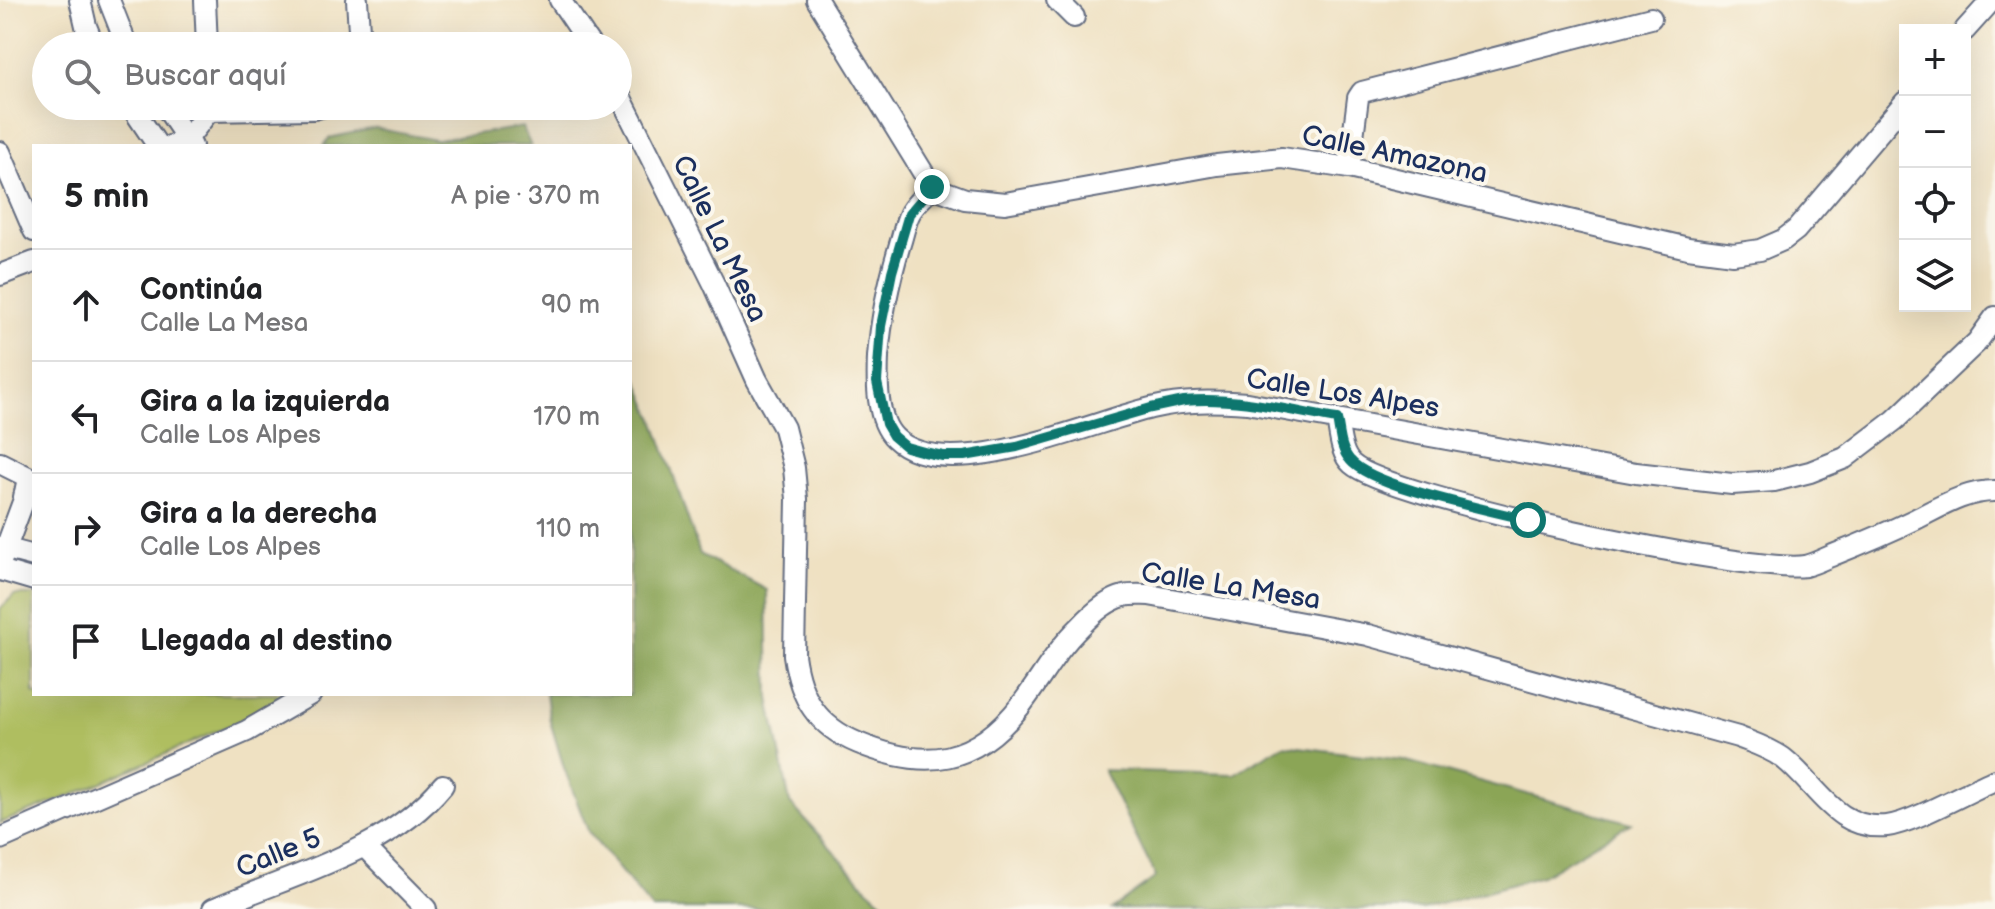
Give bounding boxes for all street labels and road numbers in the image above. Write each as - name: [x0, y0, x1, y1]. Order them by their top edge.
- street label: Calle Amazona: [1299, 119, 1491, 190]
- street label: Calle La Mesa: [665, 150, 774, 327]
- street label: Calle Los Alpes: [1244, 362, 1442, 425]
- street label: Calle La Mesa: [1139, 556, 1323, 617]
- street label: Calle 5: [231, 822, 326, 885]

